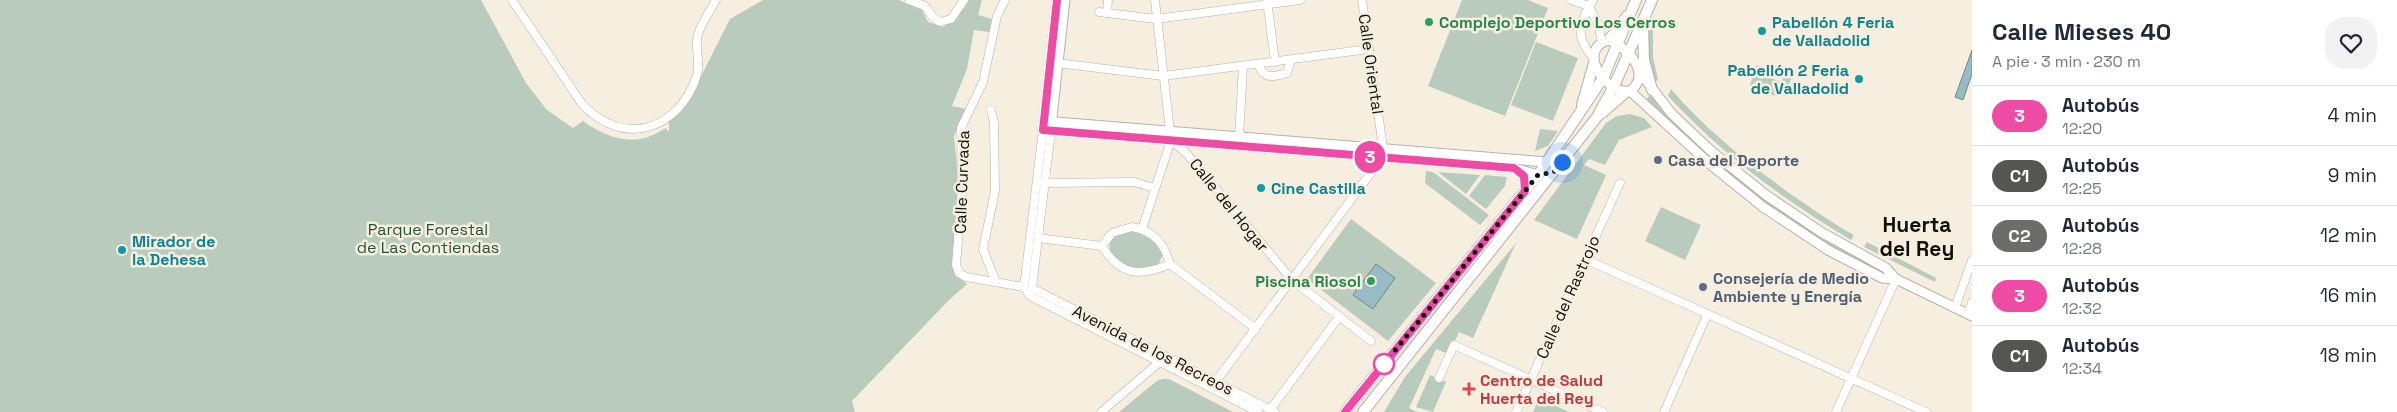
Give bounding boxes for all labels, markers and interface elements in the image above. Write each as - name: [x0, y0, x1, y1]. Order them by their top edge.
- place label: Complejo Deportivo Los Cerros: [1439, 12, 1676, 33]
- place label: Pabellón 4 Feria de Valladolid: [1772, 12, 1894, 51]
- street label: Calle Oriental: [1354, 13, 1388, 115]
- marker: Complejo Deportivo Los Cerros: [1423, 16, 1435, 28]
- text: Calle Mieses 40: [1992, 16, 2171, 47]
- button: heart: [2325, 17, 2377, 69]
- marker: Pabellón 4 Feria de Valladolid: [1756, 25, 1768, 37]
- text: A pie · 3 min · 230 m: [1992, 51, 2141, 72]
- place label: Pabellón 2 Feria de Valladolid: [1727, 60, 1849, 99]
- marker: Pabellón 2 Feria de Valladolid: [1853, 73, 1865, 85]
- text: Autobús: [2062, 93, 2139, 118]
- text: 4 min: [2328, 103, 2377, 128]
- text: 3: [2014, 104, 2025, 127]
- text: 12:20: [2062, 118, 2102, 139]
- street label: Calle Curvada: [950, 130, 974, 234]
- line badge: 3: [1354, 141, 1386, 173]
- text: 3: [1365, 145, 1375, 168]
- your location: [1550, 150, 1575, 175]
- place label: Casa del Deporte: [1668, 150, 1799, 171]
- text: Autobús: [2062, 153, 2139, 178]
- street label: Calle del Hogar: [1185, 154, 1273, 256]
- marker: Casa del Deporte: [1652, 154, 1664, 166]
- text: 9 min: [2328, 163, 2377, 188]
- text: C1: [2010, 164, 2029, 187]
- place label: Cine Castilla: [1271, 178, 1366, 199]
- text: 12:25: [2062, 178, 2102, 199]
- marker: Cine Castilla: [1255, 182, 1267, 194]
- district label: Huerta del Rey: [1880, 211, 1954, 262]
- text: Autobús: [2062, 213, 2139, 238]
- park label: Parque Forestal de Las Contiendas: [357, 219, 499, 258]
- text: 12 min: [2320, 223, 2377, 248]
- text: C2: [2008, 224, 2031, 247]
- place label: Mirador de la Dehesa: [132, 231, 215, 270]
- street label: Calle del Rastrojo: [1531, 232, 1605, 362]
- text: 12:28: [2062, 238, 2102, 259]
- marker: Mirador de la Dehesa: [116, 244, 128, 256]
- place label: Consejería de Medio Ambiente y Energía: [1713, 268, 1869, 307]
- place label: Piscina Riosol: [1255, 271, 1361, 292]
- text: Autobús: [2062, 273, 2139, 298]
- marker: Piscina Riosol: [1365, 275, 1377, 287]
- marker: Consejería de Medio Ambiente y Energía: [1697, 281, 1709, 293]
- text: 16 min: [2320, 283, 2377, 308]
- text: 3: [2014, 284, 2025, 307]
- text: 12:32: [2062, 298, 2102, 319]
- street label: Avenida de los Recreos: [1069, 300, 1237, 400]
- text: Autobús: [2062, 333, 2139, 358]
- text: 18 min: [2320, 343, 2377, 368]
- text: C1: [2010, 344, 2029, 367]
- unlabelled marker: [1373, 353, 1395, 375]
- text: 12:34: [2062, 358, 2102, 379]
- place label: Centro de Salud Huerta del Rey: [1480, 370, 1603, 409]
- marker: Centro de Salud Huerta del Rey: [1462, 382, 1476, 396]

